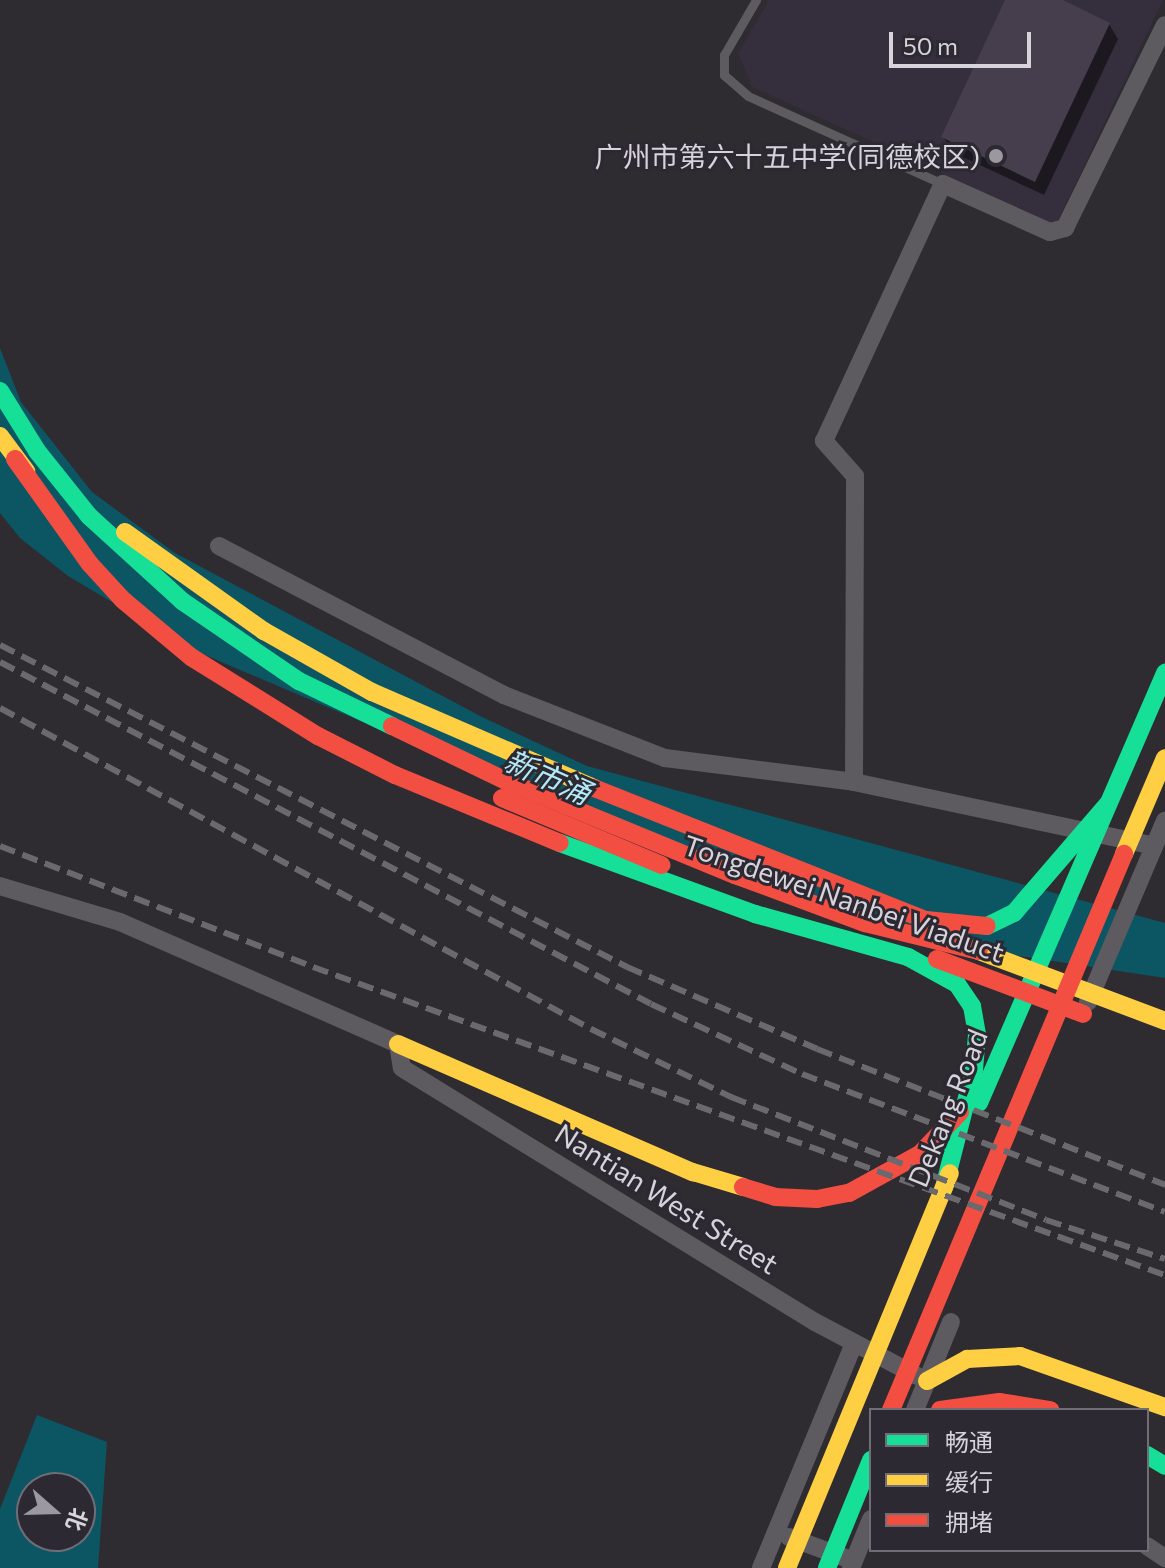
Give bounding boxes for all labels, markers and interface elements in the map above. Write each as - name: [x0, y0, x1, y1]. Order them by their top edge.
- scale bar: [893, 16, 1035, 66]
- text: 50 m: [903, 31, 958, 60]
- place label: 广州市第六十五中学(同德校区): [594, 139, 980, 173]
- marker: 广州市第六十五中学(同德校区): [987, 147, 1005, 165]
- water label: 新市涌: [500, 741, 596, 811]
- street label: Tongdewei Nanbei Viaduct: [679, 827, 1009, 969]
- street label: Dekang Road: [900, 1024, 994, 1192]
- street label: Nantian West Street: [549, 1116, 785, 1280]
- legend: [869, 1408, 1149, 1552]
- text: 畅通: [945, 1427, 993, 1456]
- text: 缓行: [945, 1467, 993, 1496]
- north arrow: [16, 1472, 96, 1552]
- text: 北: [61, 1505, 94, 1535]
- text: 拥堵: [945, 1507, 993, 1536]

